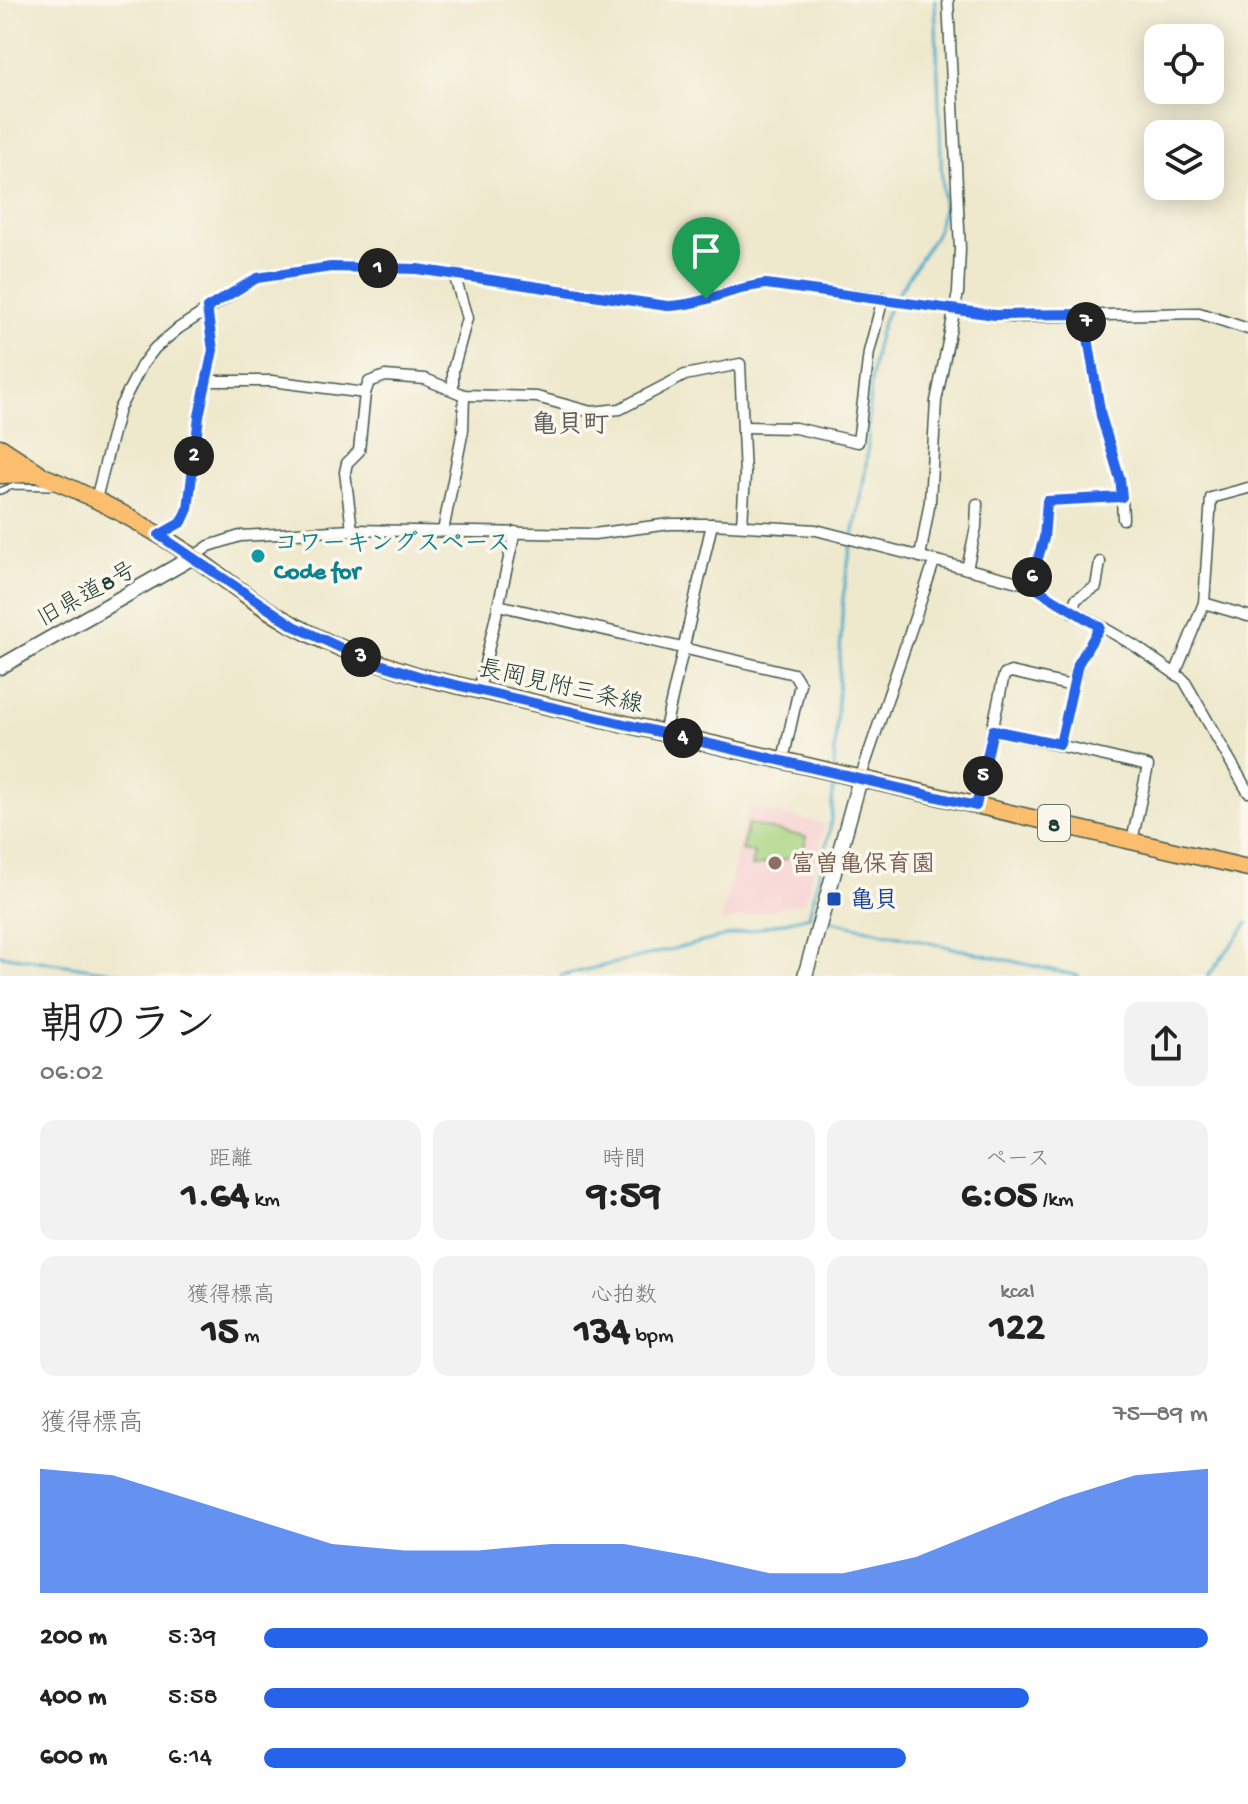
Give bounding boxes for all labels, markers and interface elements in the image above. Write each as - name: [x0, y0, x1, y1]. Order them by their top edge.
- map controls: [1144, 24, 1224, 200]
- button: locate: [1144, 24, 1224, 104]
- button: layers: [1144, 120, 1224, 200]
- pin: [672, 217, 740, 299]
- icon: arrive: [684, 229, 728, 273]
- pin: 1: [358, 248, 398, 288]
- text: 1: [374, 255, 382, 281]
- pin: 7: [1066, 302, 1106, 342]
- text: 7: [1080, 309, 1092, 335]
- district label: 亀貝町: [531, 410, 609, 443]
- pin: 2: [174, 436, 214, 476]
- text: 2: [189, 443, 199, 469]
- place label: コワーキングスペース Code for: [274, 530, 511, 588]
- marker: コワーキングスペース Code for: [249, 547, 267, 565]
- street label: 旧県道8号: [32, 556, 142, 635]
- pin: 6: [1012, 557, 1052, 597]
- text: 6: [1026, 564, 1038, 590]
- pin: 3: [341, 637, 381, 677]
- text: 3: [355, 644, 367, 670]
- street label: 長岡見附三条線: [475, 654, 646, 721]
- pin: 4: [663, 718, 703, 758]
- text: 4: [678, 725, 688, 751]
- pin: 5: [963, 756, 1003, 796]
- text: 5: [977, 763, 989, 789]
- road number: 8: [1038, 805, 1070, 841]
- place label: 富曽亀保育園: [791, 851, 935, 881]
- marker: 富曽亀保育園: [766, 854, 784, 872]
- place label: 亀貝: [850, 887, 898, 917]
- marker: 亀貝: [825, 890, 843, 908]
- button: share: [1124, 1002, 1208, 1086]
- text: 朝のラン: [40, 1003, 216, 1055]
- text: 06:02: [40, 1059, 104, 1090]
- text: 距離: [209, 1148, 253, 1174]
- text: 時間: [602, 1148, 646, 1174]
- text: ペース: [985, 1148, 1050, 1174]
- text: 1.64: [181, 1174, 249, 1221]
- text: 9:59: [587, 1174, 661, 1221]
- text: 6:05: [961, 1174, 1038, 1221]
- text: km: [249, 1188, 280, 1214]
- text: /km: [1038, 1188, 1074, 1214]
- text: kcal: [1000, 1280, 1035, 1306]
- text: 獲得標高: [187, 1284, 275, 1310]
- text: 心拍数: [591, 1284, 657, 1310]
- text: 122: [990, 1306, 1045, 1353]
- text: 15: [202, 1310, 239, 1357]
- text: 134: [574, 1310, 630, 1357]
- text: m: [239, 1324, 260, 1350]
- text: bpm: [630, 1324, 674, 1350]
- text: 75–89 m: [1113, 1400, 1208, 1431]
- text: 獲得標高: [40, 1410, 144, 1441]
- text: 200 m: [40, 1623, 107, 1654]
- text: 5:39: [168, 1623, 216, 1654]
- text: 400 m: [40, 1683, 106, 1714]
- text: 5:58: [168, 1683, 218, 1714]
- text: 600 m: [40, 1743, 107, 1774]
- text: 6:14: [168, 1743, 212, 1774]

